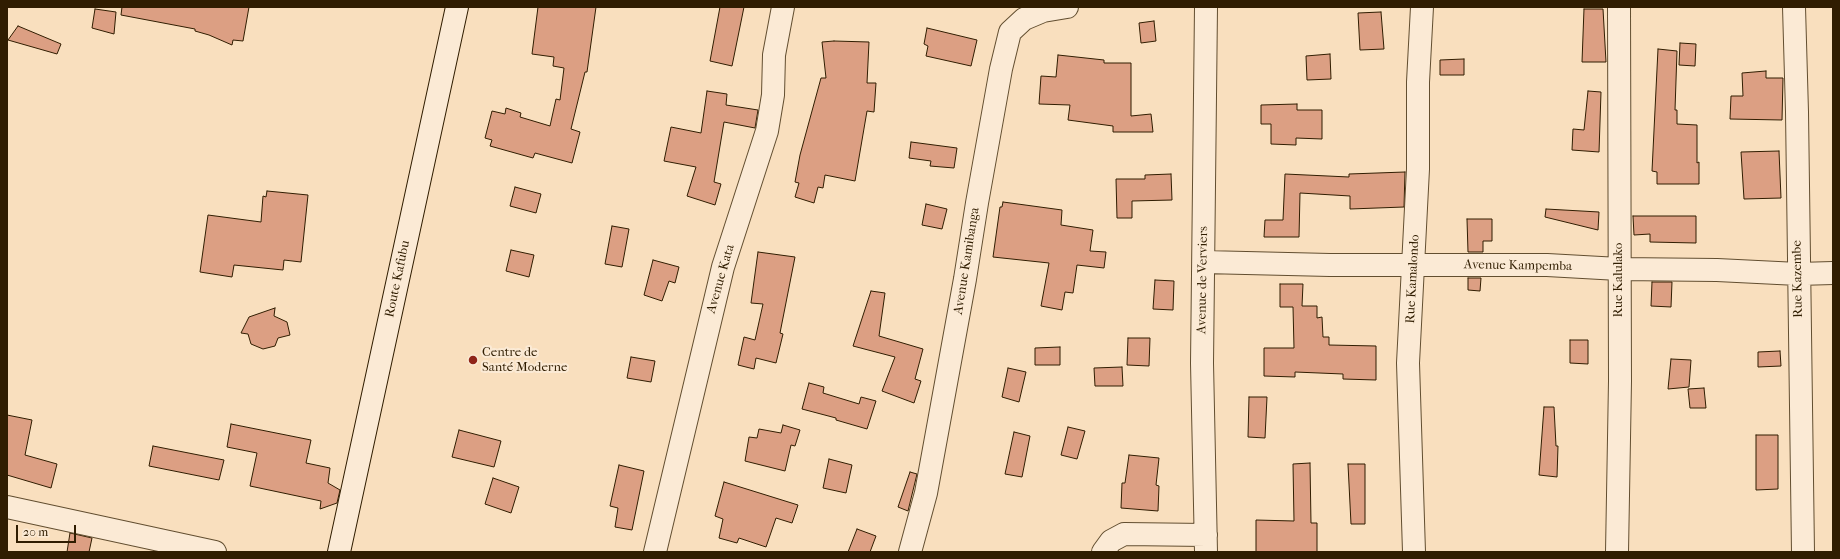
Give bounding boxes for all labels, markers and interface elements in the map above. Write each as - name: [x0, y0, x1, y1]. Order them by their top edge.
- street label: Avenue Kamibanga: [951, 206, 983, 316]
- street label: Avenue de Verviers: [1194, 226, 1212, 334]
- street label: Rue Kamalondo: [1403, 234, 1423, 324]
- street label: Route Kafubu: [382, 239, 414, 319]
- street label: Rue Kazembe: [1790, 240, 1806, 318]
- street label: Avenue Kata: [704, 243, 738, 315]
- street label: Rue Kalulako: [1611, 243, 1627, 317]
- street label: Avenue Kampemba: [1464, 257, 1572, 275]
- place label: Centre de Santé Moderne: [482, 345, 567, 376]
- marker: Centre de Santé Moderne: [467, 354, 479, 366]
- scale bar: [18, 517, 78, 543]
- text: 20 m: [23, 525, 48, 539]

